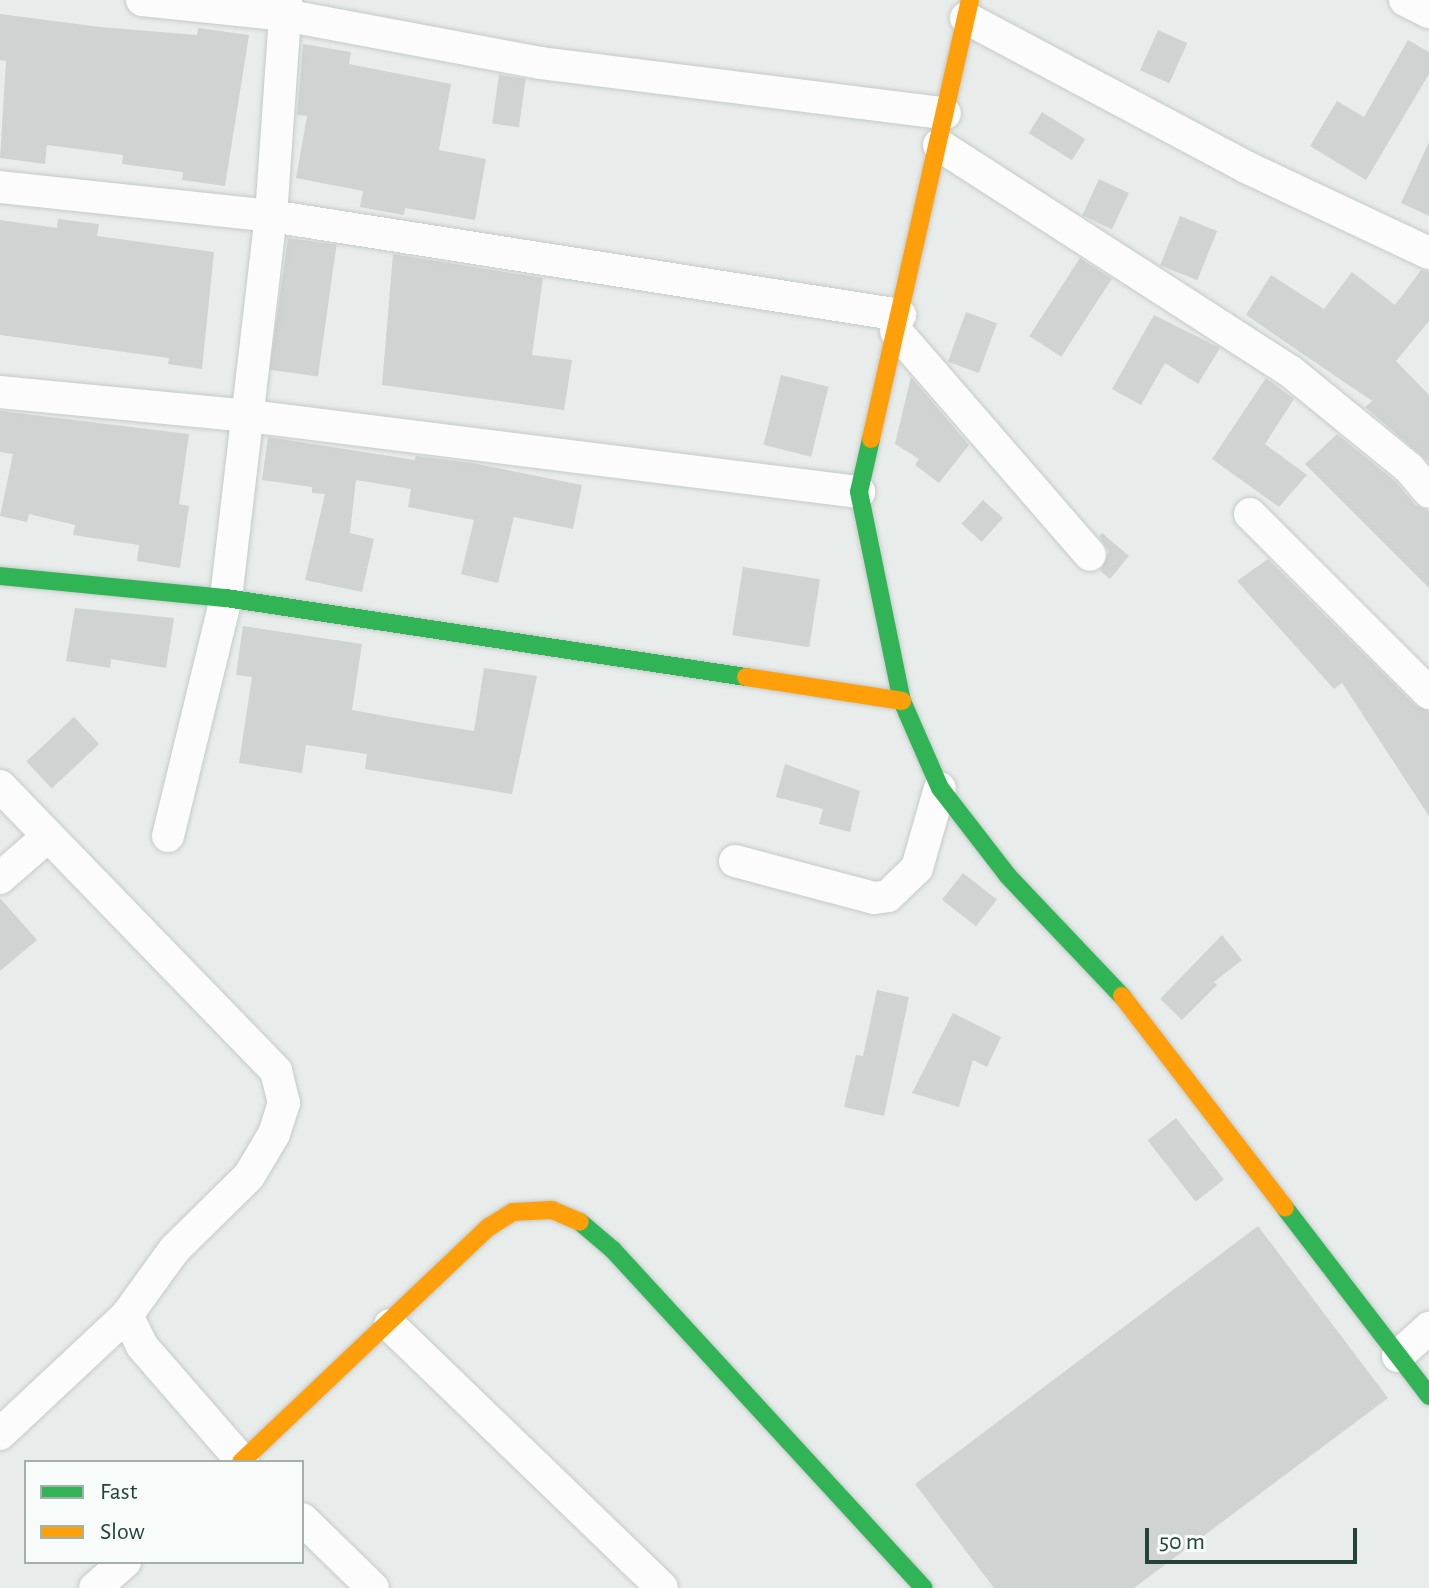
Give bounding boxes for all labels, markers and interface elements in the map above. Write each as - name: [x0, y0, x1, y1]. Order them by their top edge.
- legend: [24, 1460, 304, 1564]
- text: Fast: [100, 1480, 137, 1504]
- scale bar: [1149, 1512, 1361, 1562]
- text: Slow: [100, 1520, 145, 1544]
- text: 50 m: [1159, 1530, 1205, 1554]

